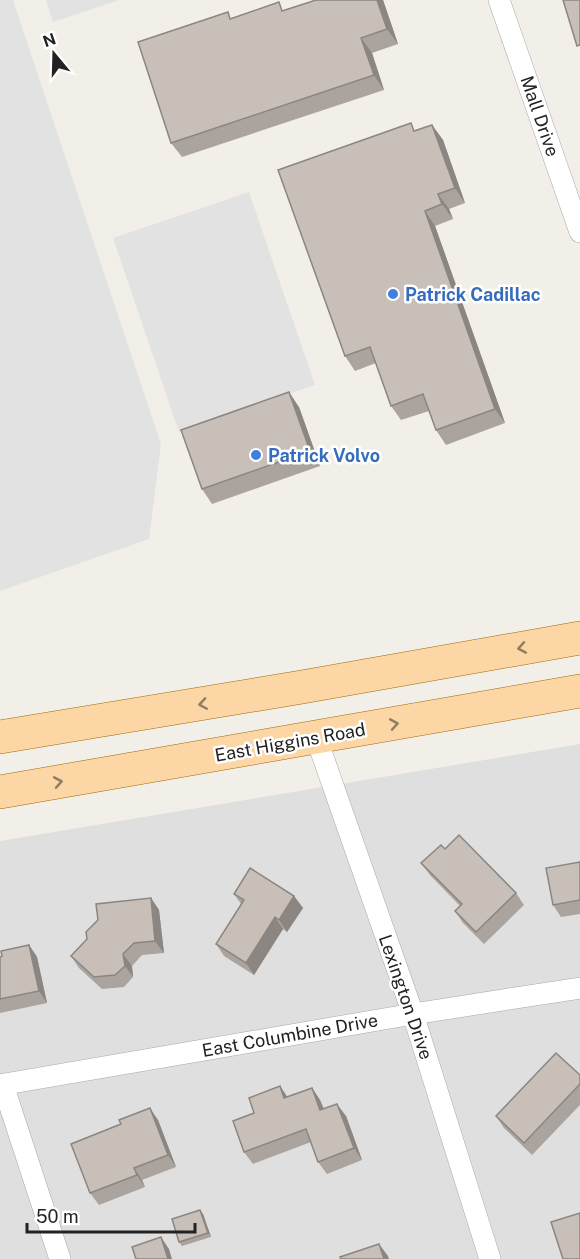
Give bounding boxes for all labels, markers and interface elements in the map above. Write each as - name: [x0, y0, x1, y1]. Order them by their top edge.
- north arrow: [24, 24, 84, 84]
- text: N: [40, 29, 58, 51]
- street label: Mall Drive: [516, 73, 564, 159]
- place label: Patrick Cadillac: [405, 284, 541, 305]
- marker: Patrick Cadillac: [386, 287, 400, 301]
- place label: Patrick Volvo: [268, 445, 380, 466]
- marker: Patrick Volvo: [249, 448, 263, 462]
- one-way arrow: [518, 642, 527, 654]
- one-way arrow: [198, 697, 207, 709]
- street label: East Higgins Road: [213, 718, 367, 766]
- one-way arrow: [389, 718, 399, 730]
- one-way arrow: [52, 776, 62, 789]
- street label: Lexington Drive: [375, 932, 437, 1062]
- street label: East Columbine Drive: [200, 1009, 380, 1061]
- scale bar: [27, 1196, 195, 1234]
- text: 50 m: [36, 1206, 79, 1227]

